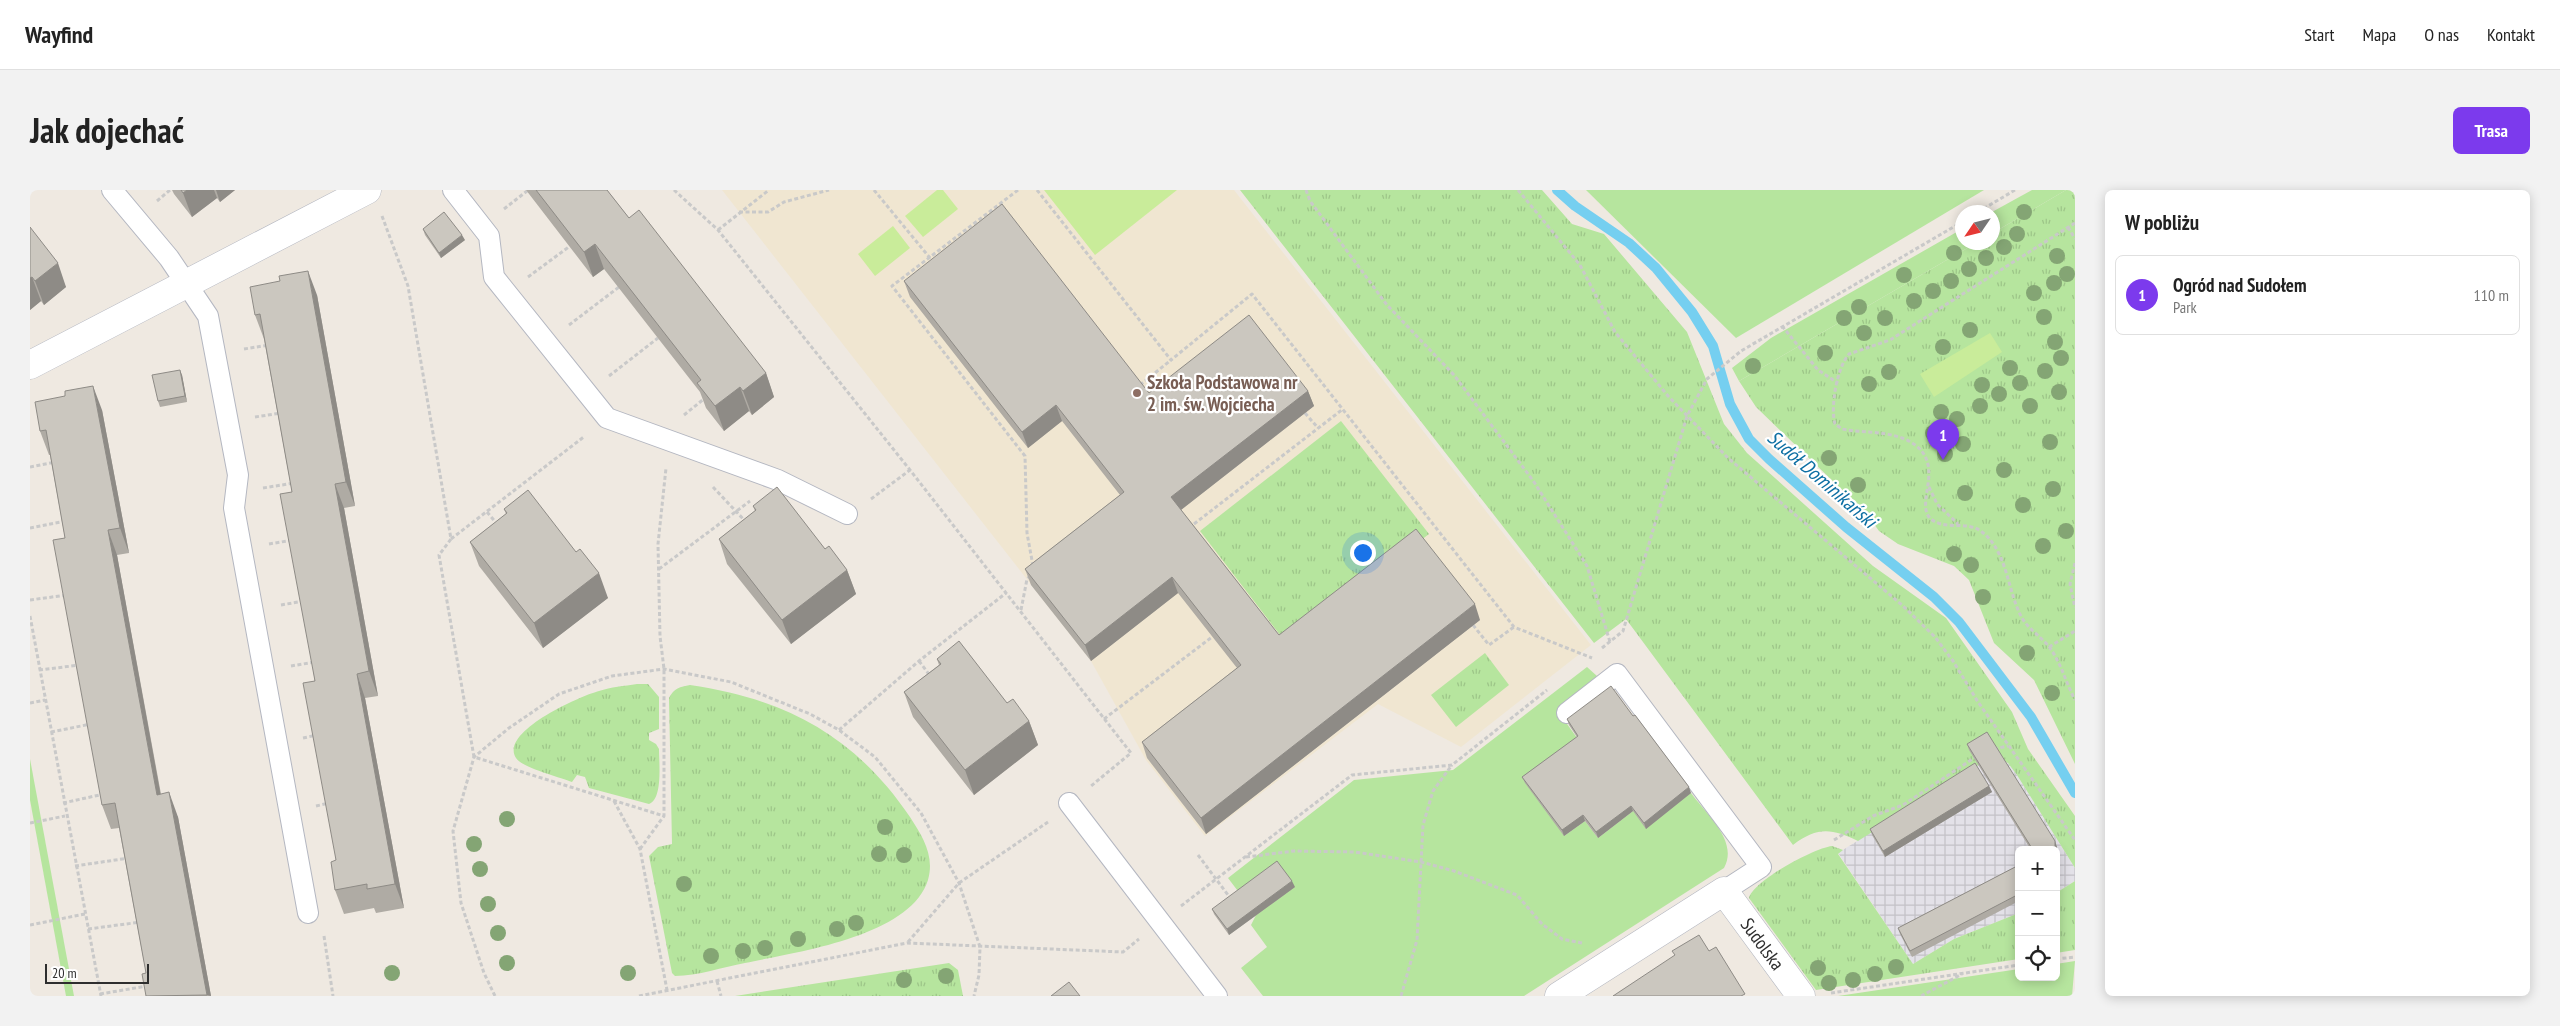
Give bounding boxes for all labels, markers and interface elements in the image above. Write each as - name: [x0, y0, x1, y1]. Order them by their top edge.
- text: Wayfind: [25, 19, 93, 50]
- text: Start: [2304, 23, 2334, 46]
- text: Mapa: [2362, 23, 2396, 46]
- text: O nas: [2424, 23, 2459, 46]
- text: Kontakt: [2487, 23, 2535, 46]
- text: Jak dojechać: [30, 107, 184, 153]
- button: Trasa: [2453, 107, 2530, 154]
- north arrow: [1955, 205, 2000, 250]
- text: W pobliżu: [2125, 209, 2199, 236]
- text: Ogród nad Sudołem: [2173, 273, 2307, 297]
- text: 1: [2138, 285, 2146, 305]
- text: 110 m: [2474, 285, 2509, 305]
- text: Park: [2173, 297, 2197, 317]
- place label: Szkoła Podstawowa nr 2 im. św. Wojciecha: [1147, 370, 1298, 416]
- marker: Szkoła Podstawowa nr 2 im. św. Wojciecha: [1131, 387, 1143, 399]
- pin: 1: [1927, 419, 1959, 460]
- water label: Sudół Dominikański: [1762, 424, 1884, 535]
- your location: [1350, 540, 1376, 566]
- map controls: [2015, 846, 2060, 981]
- button: +: [2015, 846, 2060, 891]
- button: −: [2015, 891, 2060, 936]
- street label: Sudolska: [1736, 913, 1790, 975]
- button: locate: [2015, 936, 2060, 981]
- scale bar: [45, 961, 149, 984]
- text: 20 m: [52, 964, 77, 982]

